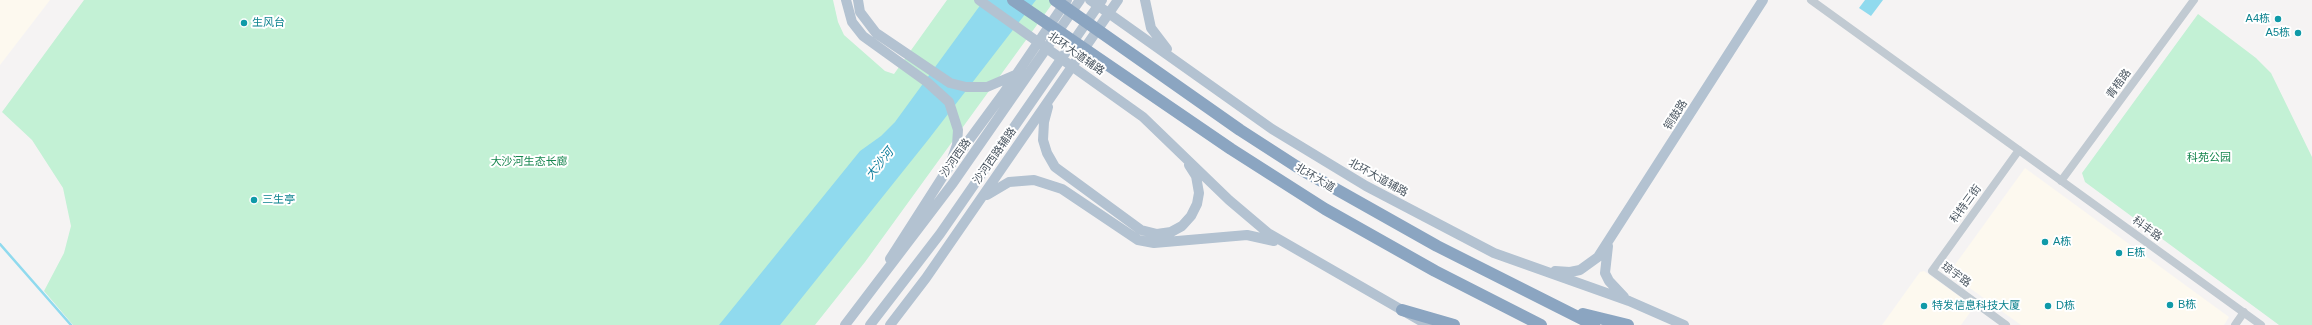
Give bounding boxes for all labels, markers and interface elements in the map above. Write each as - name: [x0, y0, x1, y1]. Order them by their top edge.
- place label: A4栋: [2246, 12, 2270, 26]
- marker: A4栋: [2273, 14, 2283, 24]
- place label: 生风台: [252, 16, 285, 30]
- marker: 生风台: [239, 18, 249, 28]
- place label: A5栋: [2266, 26, 2290, 40]
- marker: A5栋: [2293, 28, 2303, 38]
- street label: 北环大道辅路: [1045, 30, 1107, 78]
- street label: 青梧路: [2104, 67, 2134, 101]
- street label: 铜鼓路: [1662, 98, 1690, 132]
- street label: 沙河西路辅路: [971, 125, 1019, 187]
- street label: 沙河西路: [938, 136, 974, 180]
- water label: 大沙河: [863, 145, 897, 183]
- park label: 科苑公园: [2187, 151, 2231, 165]
- park label: 大沙河生态长廊: [491, 155, 567, 169]
- street label: 北环大道辅路: [1346, 156, 1410, 200]
- street label: 北环大道: [1293, 161, 1337, 195]
- street label: 科特三街: [1948, 182, 1984, 226]
- place label: 三生亭: [262, 193, 295, 207]
- marker: 三生亭: [249, 195, 259, 205]
- street label: 科丰路: [2130, 214, 2164, 244]
- place label: A栋: [2053, 235, 2071, 249]
- marker: A栋: [2040, 237, 2050, 247]
- place label: E栋: [2127, 246, 2145, 260]
- marker: E栋: [2114, 248, 2124, 258]
- street label: 琼宇路: [1939, 260, 1973, 290]
- place label: B栋: [2178, 298, 2196, 312]
- place label: 特发信息科技大厦: [1932, 299, 2020, 313]
- place label: D栋: [2056, 299, 2075, 313]
- marker: B栋: [2165, 300, 2175, 310]
- marker: 特发信息科技大厦: [1919, 301, 1929, 311]
- marker: D栋: [2043, 301, 2053, 311]

